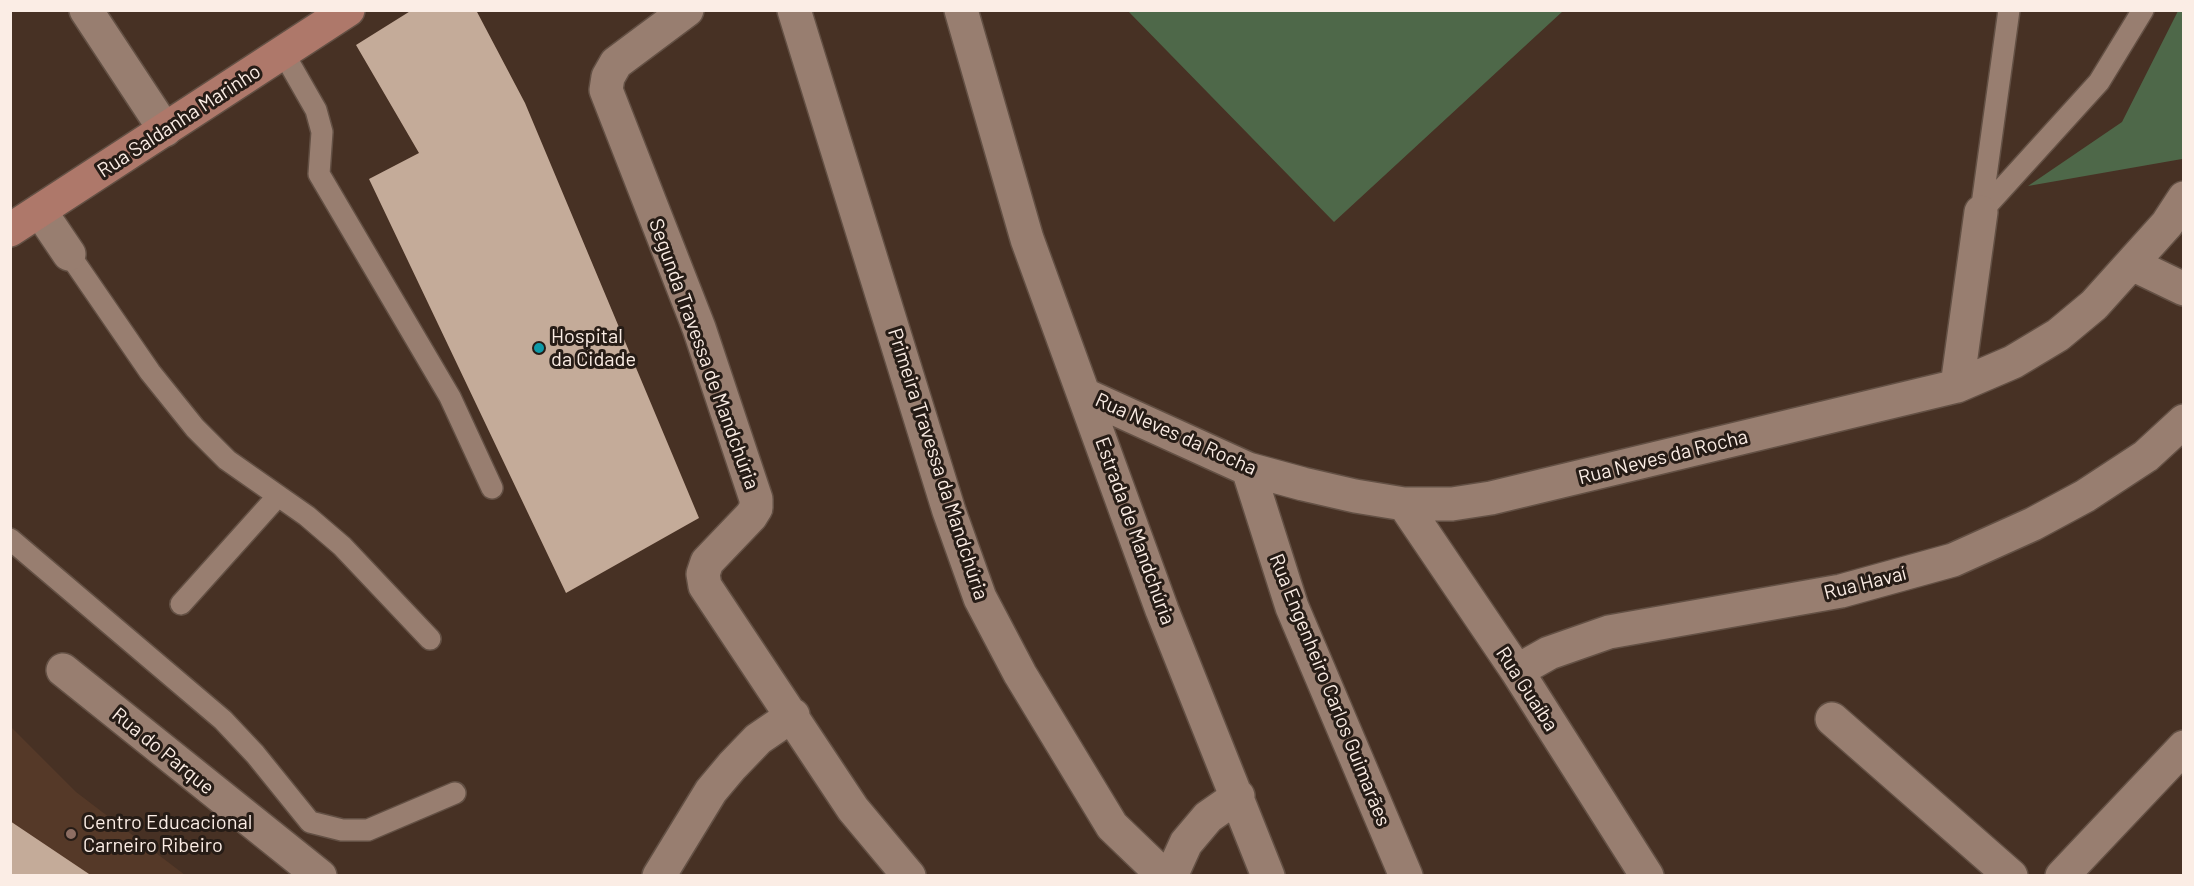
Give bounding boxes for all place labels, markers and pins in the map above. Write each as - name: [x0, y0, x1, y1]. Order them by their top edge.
- place label: Hospital da Cidade: [551, 324, 636, 371]
- marker: Hospital da Cidade: [532, 341, 546, 355]
- place label: Centro Educacional Carneiro Ribeiro: [83, 810, 252, 857]
- marker: Centro Educacional Carneiro Ribeiro: [64, 827, 78, 841]

